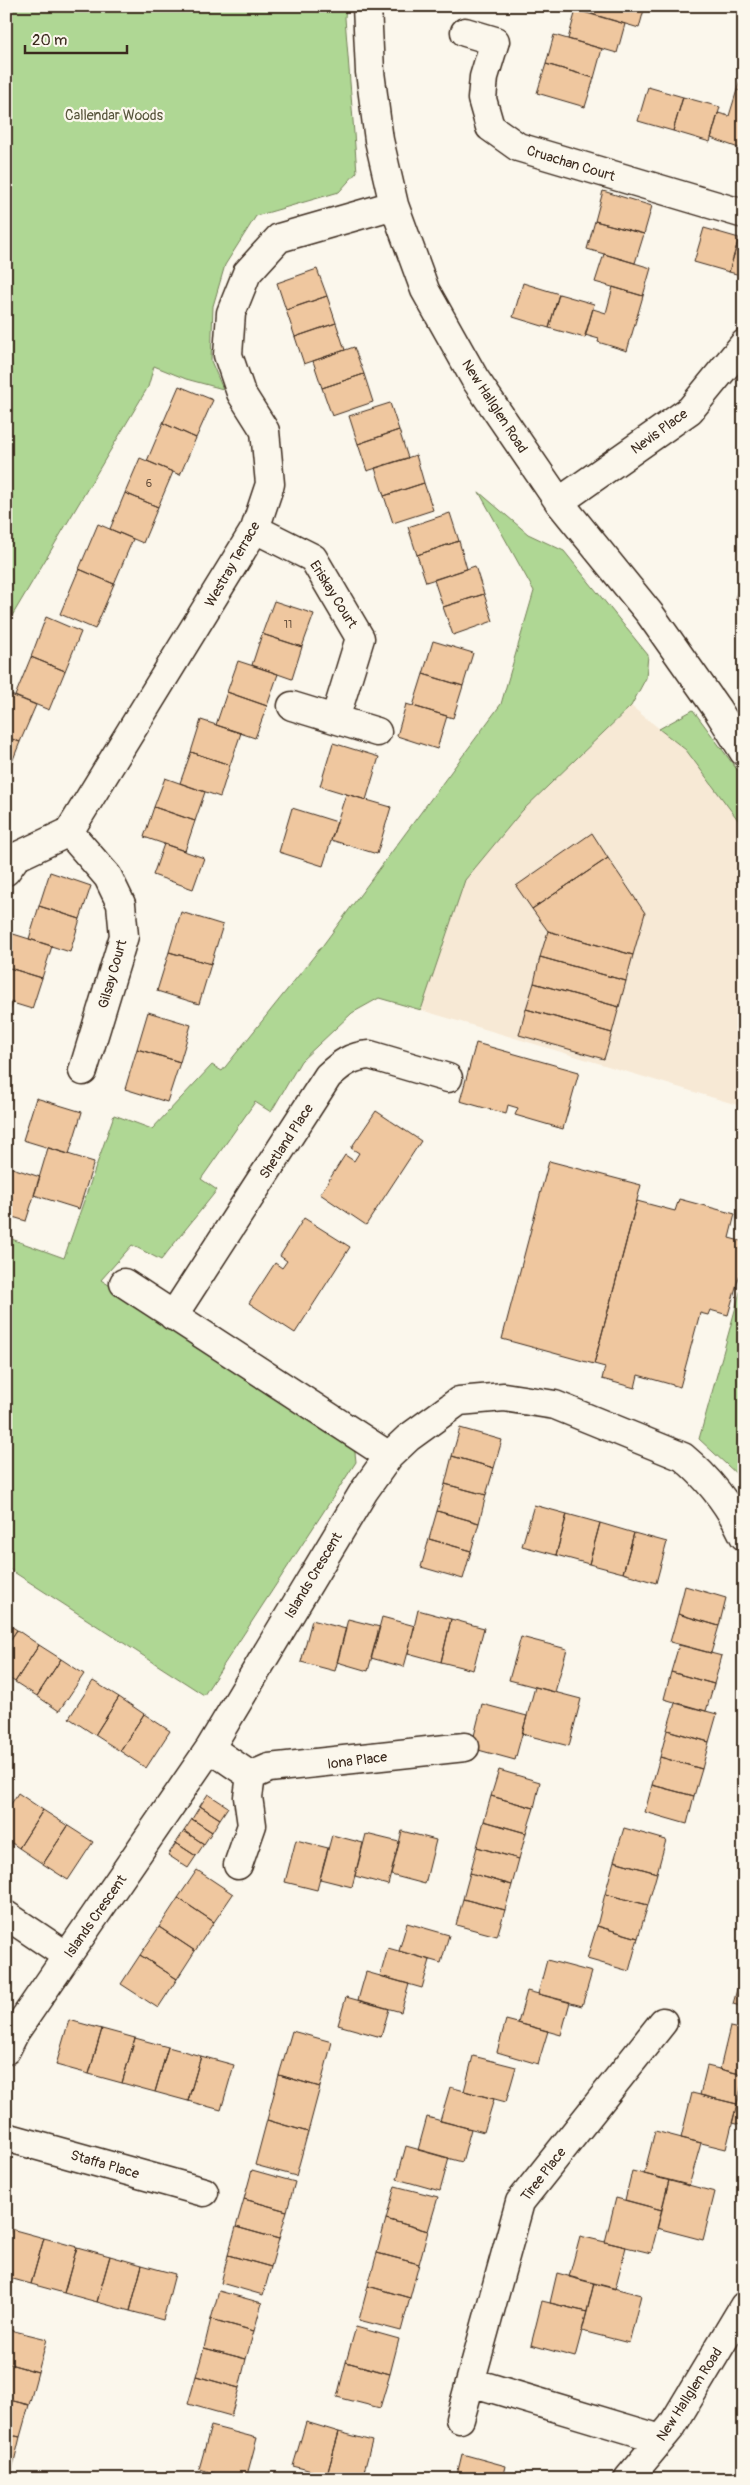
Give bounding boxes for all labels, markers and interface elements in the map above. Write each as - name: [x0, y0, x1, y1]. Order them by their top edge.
- scale bar: [25, 22, 128, 54]
- text: 20 m: [32, 31, 67, 50]
- park label: Callendar Woods: [65, 107, 164, 124]
- street label: Cruachan Court: [524, 142, 618, 185]
- street label: New Hallglen Road: [458, 356, 531, 456]
- street label: Nevis Place: [628, 405, 691, 458]
- house number: 6: [146, 477, 152, 490]
- street label: Westray Terrace: [201, 519, 264, 610]
- street label: Eriskay Court: [306, 557, 361, 631]
- house number: 11: [284, 618, 292, 631]
- street label: Gilsay Court: [95, 937, 130, 1010]
- street label: Shetland Place: [256, 1100, 317, 1182]
- street label: Islands Crescent: [281, 1529, 346, 1621]
- street label: Iona Place: [326, 1748, 388, 1773]
- street label: Islands Crescent: [61, 1871, 131, 1961]
- street label: Tiree Place: [517, 2144, 570, 2205]
- street label: Staffa Place: [69, 2147, 141, 2182]
- street label: New Hallglen Road: [653, 2344, 726, 2444]

